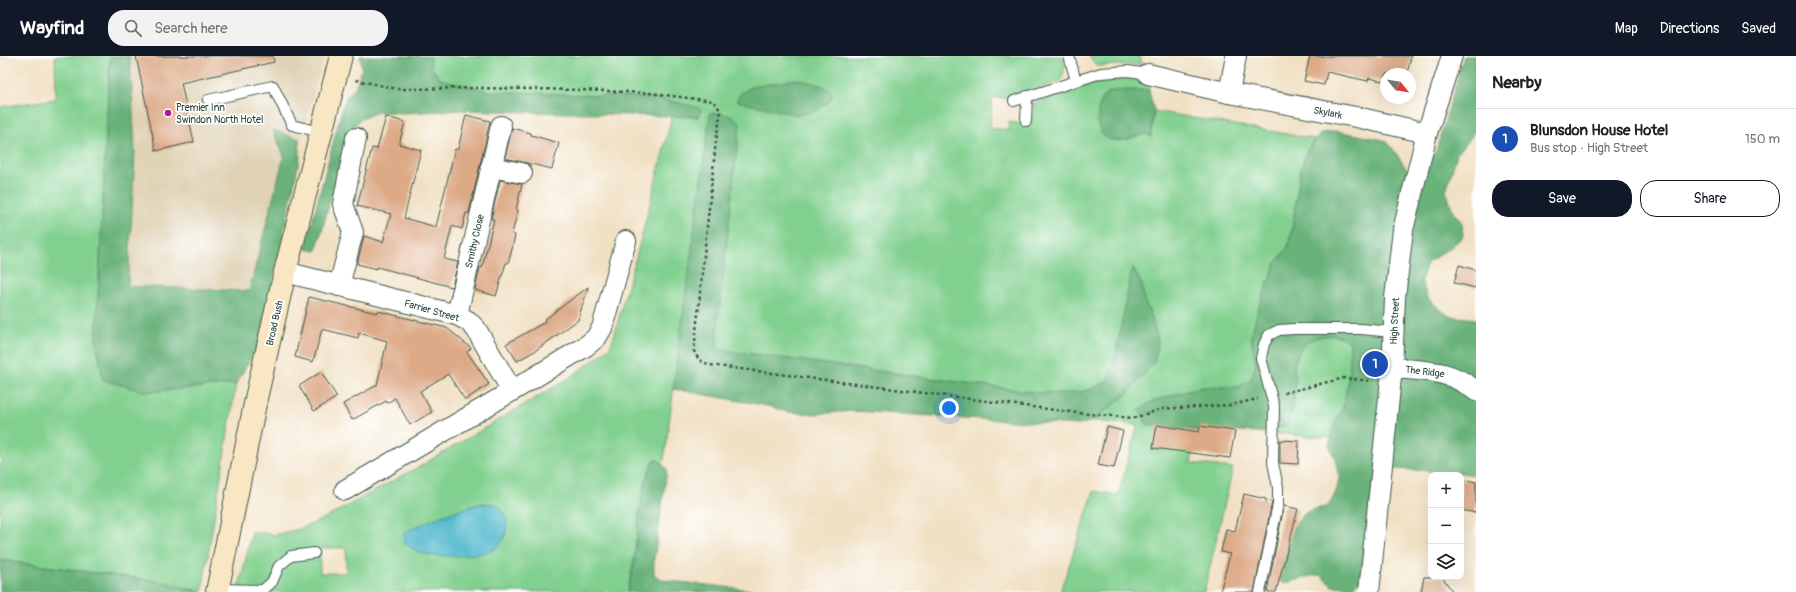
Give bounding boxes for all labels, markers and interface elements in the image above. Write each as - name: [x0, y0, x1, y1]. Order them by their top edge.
- search box: [108, 10, 388, 46]
- text: Wayfind: [20, 16, 84, 40]
- icon: search: [122, 17, 144, 39]
- text: Search here: [154, 19, 228, 38]
- text: Map: [1615, 20, 1638, 37]
- text: Directions: [1660, 20, 1719, 37]
- text: Saved: [1741, 20, 1776, 37]
- north arrow: [1380, 68, 1416, 104]
- text: Nearby: [1492, 72, 1541, 93]
- place label: Premier Inn Swindon North Hotel: [176, 102, 263, 126]
- street label: Skylark: [1312, 104, 1344, 122]
- marker: Premier Inn Swindon North Hotel: [163, 108, 173, 118]
- text: Blunsdon House Hotel: [1530, 121, 1668, 140]
- text: 1: [1502, 131, 1508, 147]
- text: 150 m: [1745, 131, 1780, 147]
- text: Bus stop · High Street: [1530, 140, 1648, 156]
- button: Save: [1492, 180, 1632, 217]
- button: Share: [1640, 180, 1780, 217]
- street label: Smithy Close: [463, 213, 487, 269]
- street label: High Street: [1388, 296, 1402, 345]
- street label: Farrier Street: [403, 297, 462, 325]
- street label: Broad Bush: [264, 299, 286, 347]
- pin: 1: [1362, 349, 1388, 379]
- street label: The Ridge: [1404, 364, 1445, 380]
- your location: [939, 398, 959, 418]
- map controls: [1428, 472, 1464, 580]
- button: +: [1428, 472, 1464, 508]
- button: −: [1428, 508, 1464, 544]
- button: layers: [1428, 544, 1464, 580]

